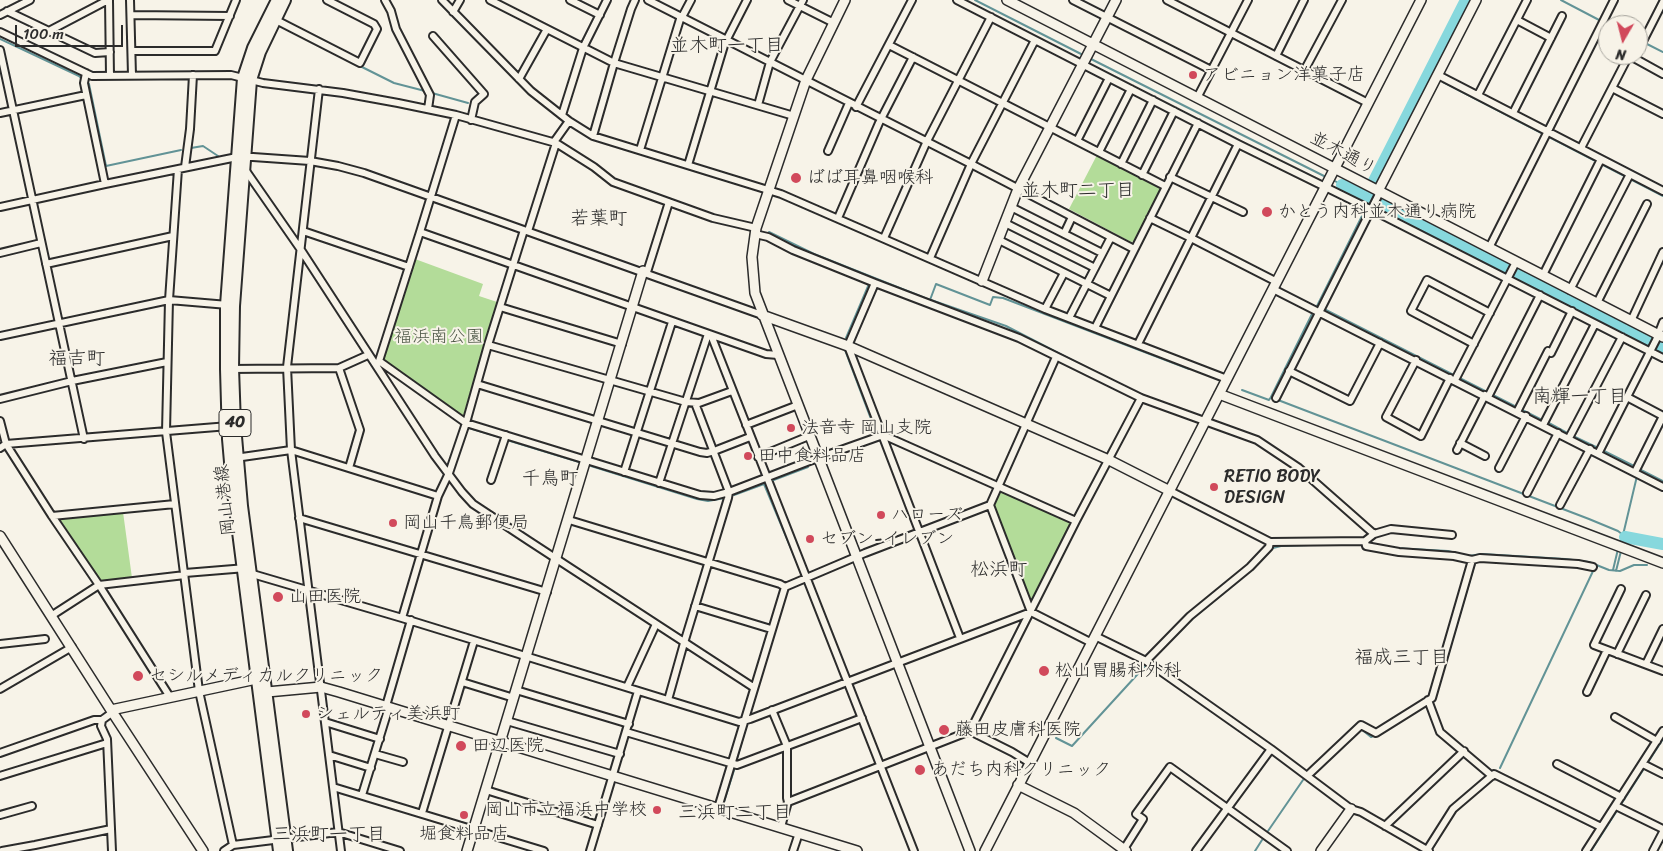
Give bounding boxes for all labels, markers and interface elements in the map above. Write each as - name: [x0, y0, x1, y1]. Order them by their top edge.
- scale bar: [18, 15, 125, 47]
- north arrow: [1598, 15, 1648, 65]
- text: 100 m: [23, 21, 64, 47]
- district label: 並木町一丁目: [670, 35, 784, 57]
- text: N: [1614, 41, 1628, 67]
- place label: アビニョン洋菓子店: [1203, 64, 1365, 86]
- marker: アビニョン洋菓子店: [1187, 69, 1199, 81]
- street label: 並木通り: [1306, 128, 1380, 180]
- place label: ばば耳鼻咽喉科: [807, 167, 933, 189]
- marker: ばば耳鼻咽喉科: [789, 171, 803, 185]
- district label: 並木町二丁目: [1021, 180, 1135, 202]
- place label: かとう内科並木通り病院: [1278, 201, 1476, 223]
- marker: かとう内科並木通り病院: [1260, 205, 1274, 219]
- district label: 若葉町: [571, 208, 627, 230]
- park label: 福浜南公園: [394, 326, 484, 348]
- district label: 福吉町: [49, 348, 105, 370]
- district label: 南輝一丁目: [1533, 386, 1627, 408]
- road number: 40: [219, 409, 251, 436]
- place label: 法音寺 岡山支院: [801, 417, 932, 439]
- marker: 法音寺 岡山支院: [785, 422, 797, 434]
- place label: 田中食料品店: [758, 445, 866, 467]
- marker: 田中食料品店: [742, 450, 754, 462]
- street label: 岡山港線: [211, 463, 241, 537]
- place label: RETIO BODY DESIGN: [1224, 466, 1320, 508]
- district label: 千鳥町: [522, 468, 578, 490]
- marker: RETIO BODY DESIGN: [1208, 481, 1220, 493]
- place label: ハローズ: [891, 504, 963, 526]
- marker: ハローズ: [875, 509, 887, 521]
- place label: 岡山千鳥郵便局: [403, 512, 529, 534]
- marker: 岡山千鳥郵便局: [387, 517, 399, 529]
- place label: セブン-イレブン: [820, 528, 954, 550]
- marker: セブン-イレブン: [804, 533, 816, 545]
- district label: 松浜町: [971, 559, 1027, 581]
- place label: 山田医院: [289, 586, 361, 608]
- marker: 山田医院: [271, 590, 285, 604]
- district label: 福成三丁目: [1355, 647, 1449, 669]
- place label: 松山胃腸科外科: [1055, 660, 1181, 682]
- marker: 松山胃腸科外科: [1037, 664, 1051, 678]
- place label: セシルメディカルクリニック: [149, 665, 383, 687]
- marker: セシルメディカルクリニック: [131, 669, 145, 683]
- place label: シェルティ美浜町: [316, 703, 460, 725]
- marker: シェルティ美浜町: [300, 708, 312, 720]
- place label: 藤田皮膚科医院: [955, 719, 1081, 741]
- marker: 藤田皮膚科医院: [937, 723, 951, 737]
- place label: 田辺医院: [472, 735, 544, 757]
- marker: 田辺医院: [454, 739, 468, 753]
- place label: あだち内科クリニック: [931, 759, 1111, 781]
- marker: あだち内科クリニック: [913, 763, 927, 777]
- place label: 岡山市立福浜中学校: [485, 799, 647, 821]
- district label: 三浜町二丁目: [678, 802, 792, 824]
- marker: 岡山市立福浜中学校: [651, 804, 663, 816]
- marker: 堀食料品店: [458, 809, 470, 821]
- place label: 堀食料品店: [419, 823, 509, 845]
- district label: 三浜町一丁目: [272, 824, 386, 846]

